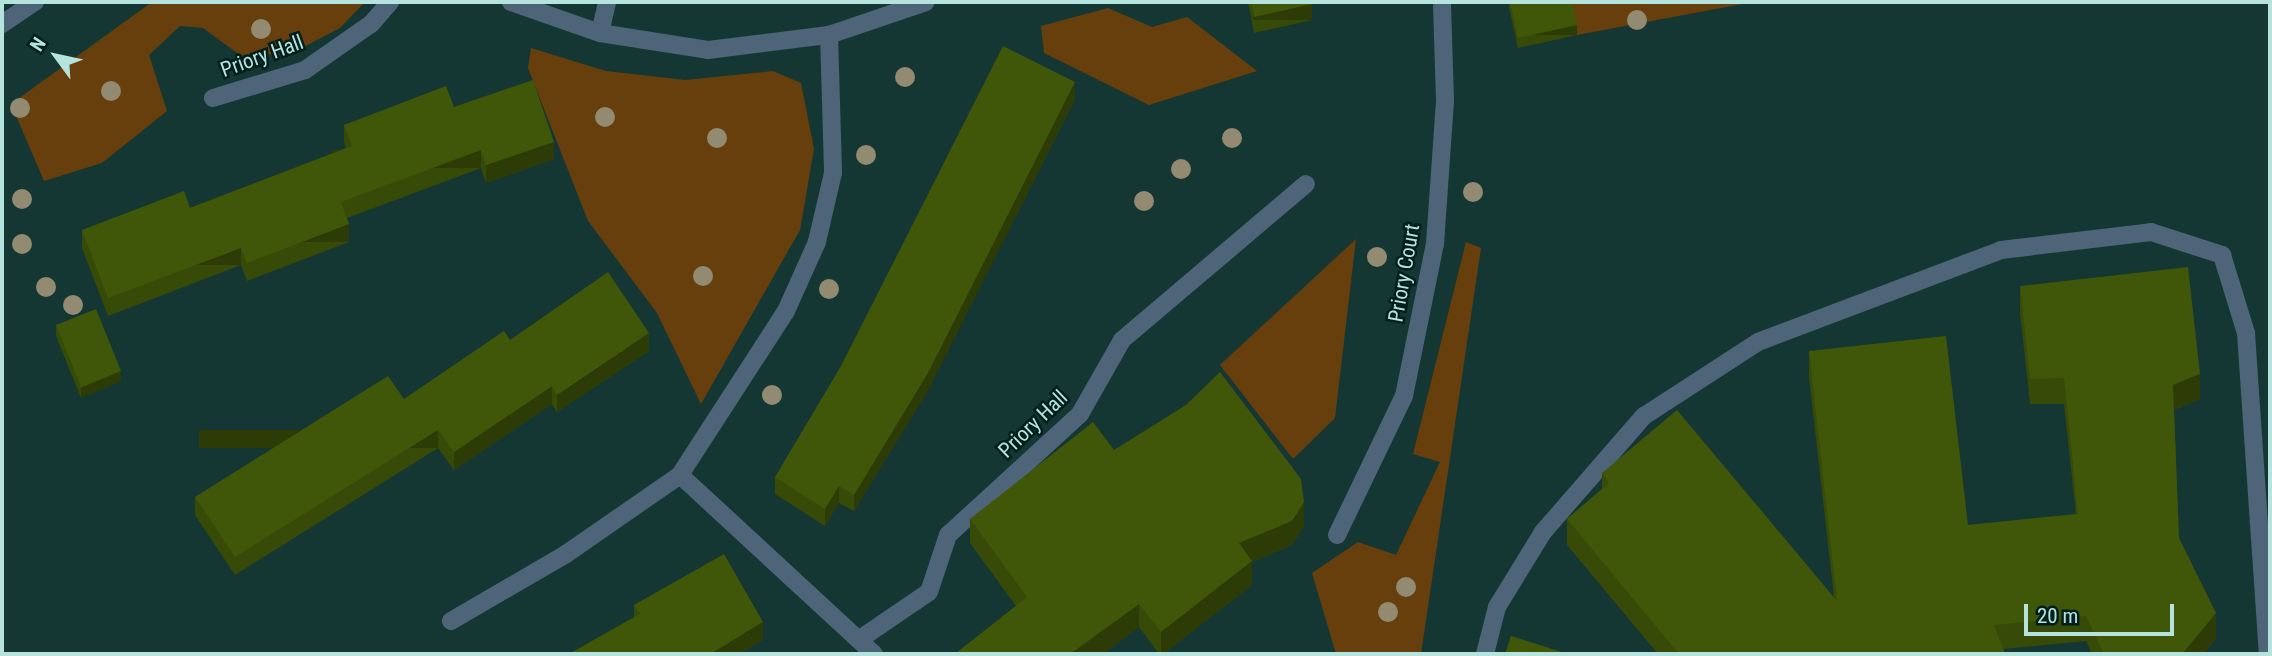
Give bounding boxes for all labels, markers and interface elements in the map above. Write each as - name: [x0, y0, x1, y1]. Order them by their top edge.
- north arrow: [21, 21, 91, 91]
- street label: Priory Hall: [217, 29, 307, 83]
- text: N: [25, 33, 51, 55]
- street label: Priory Court: [1383, 222, 1425, 324]
- street label: Priory Hall: [993, 385, 1073, 463]
- scale bar: [2027, 590, 2178, 634]
- text: 20 m: [2037, 604, 2078, 628]

